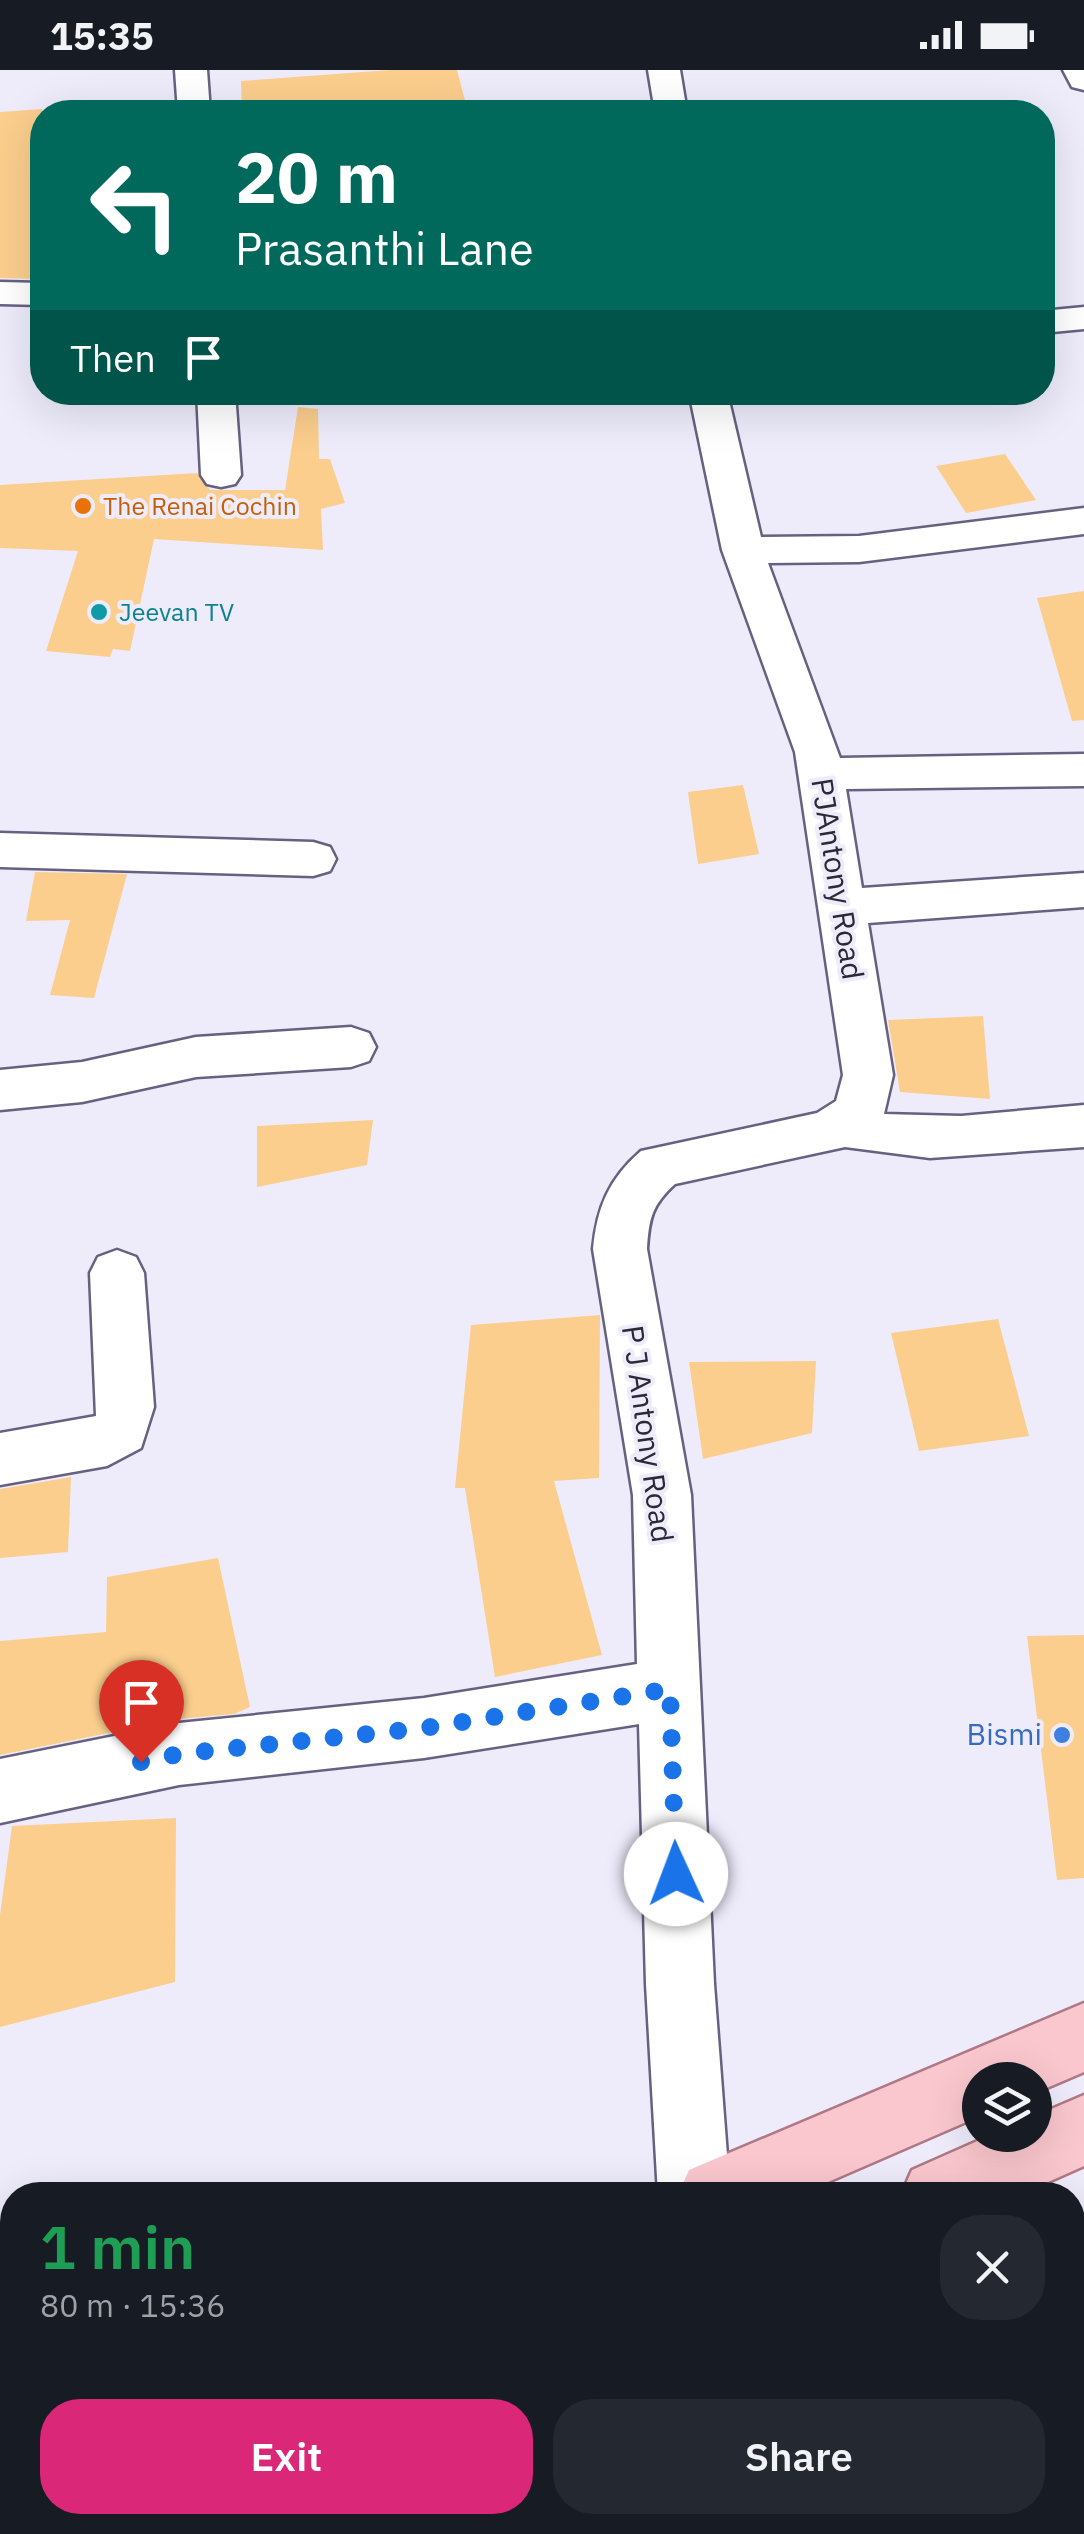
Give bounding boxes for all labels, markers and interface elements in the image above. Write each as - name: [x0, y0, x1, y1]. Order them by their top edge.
- text: 15:35: [50, 11, 154, 60]
- text: 20 m: [235, 131, 398, 222]
- icon: left: [70, 140, 200, 270]
- text: Prasanthi Lane: [235, 219, 534, 277]
- icon: arrive: [176, 330, 231, 385]
- text: Then: [70, 333, 156, 382]
- place label: The Renai Cochin: [103, 489, 297, 522]
- marker: The Renai Cochin: [72, 495, 94, 517]
- place label: Jeevan TV: [119, 595, 234, 628]
- marker: Jeevan TV: [88, 601, 110, 623]
- street label: PJAntony Road: [803, 775, 874, 982]
- street label: P J Antony Road: [614, 1323, 683, 1545]
- pin: [99, 1660, 184, 1763]
- icon: arrive: [114, 1675, 169, 1730]
- place label: Bismi: [967, 1714, 1042, 1753]
- marker: Bismi: [1051, 1724, 1073, 1746]
- position arrow: [624, 1822, 728, 1926]
- map controls: [962, 2062, 1052, 2152]
- button: layers: [962, 2062, 1052, 2152]
- text: 1 min: [40, 2207, 195, 2286]
- button: close: [940, 2215, 1045, 2320]
- text: 80 m · 15:36: [40, 2284, 226, 2326]
- button: Exit: [40, 2399, 533, 2514]
- button: Share: [553, 2399, 1045, 2514]

